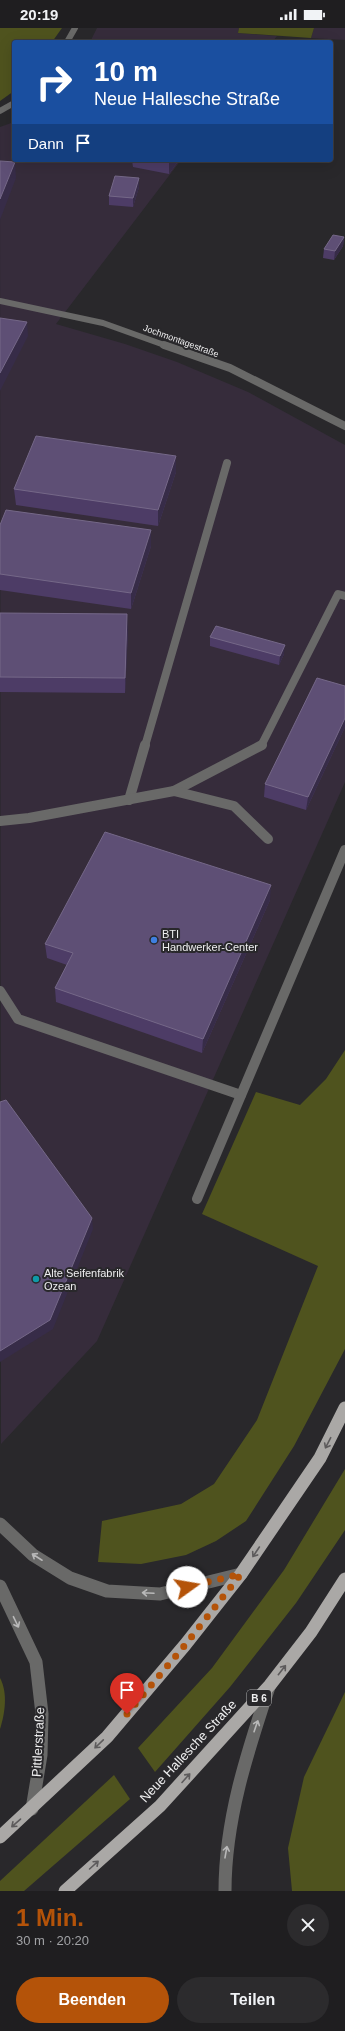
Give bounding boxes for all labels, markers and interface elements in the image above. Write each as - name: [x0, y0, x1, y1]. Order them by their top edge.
- text: 20:19: [20, 6, 58, 23]
- icon: right: [28, 56, 80, 108]
- text: 10 m: [94, 56, 158, 87]
- text: Neue Hallesche Straße: [94, 89, 280, 109]
- icon: arrive: [72, 132, 94, 154]
- text: Dann: [28, 135, 64, 152]
- street label: Jochmontagestraße: [142, 323, 220, 359]
- place label: BTI Handwerker-Center: [162, 928, 258, 953]
- marker: BTI Handwerker-Center: [149, 935, 159, 945]
- place label: Alte Seifenfabrik Ozean: [44, 1267, 125, 1292]
- marker: Alte Seifenfabrik Ozean: [31, 1274, 41, 1284]
- one-way arrow: [323, 1437, 331, 1449]
- one-way arrow: [252, 1546, 260, 1557]
- one-way arrow: [31, 1553, 43, 1561]
- position arrow: [166, 1566, 208, 1608]
- one-way arrow: [142, 1589, 155, 1596]
- one-way arrow: [13, 1615, 20, 1627]
- one-way arrow: [277, 1665, 286, 1676]
- pin: [110, 1673, 144, 1714]
- icon: arrive: [116, 1679, 138, 1701]
- road number: B 6: [247, 1690, 271, 1706]
- street label: Neue Hallesche Straße: [137, 1697, 239, 1805]
- street label: Pittlerstraße: [29, 1707, 47, 1777]
- one-way arrow: [253, 1720, 261, 1732]
- one-way arrow: [94, 1739, 104, 1749]
- one-way arrow: [181, 1773, 190, 1783]
- one-way arrow: [11, 1819, 22, 1828]
- one-way arrow: [223, 1846, 231, 1859]
- one-way arrow: [89, 1861, 99, 1870]
- text: 1 Min.: [16, 1904, 84, 1931]
- button: close: [287, 1904, 329, 1946]
- text: 30 m · 20:20: [16, 1933, 89, 1948]
- button: Beenden: [16, 1977, 169, 2023]
- button: Teilen: [177, 1977, 329, 2023]

